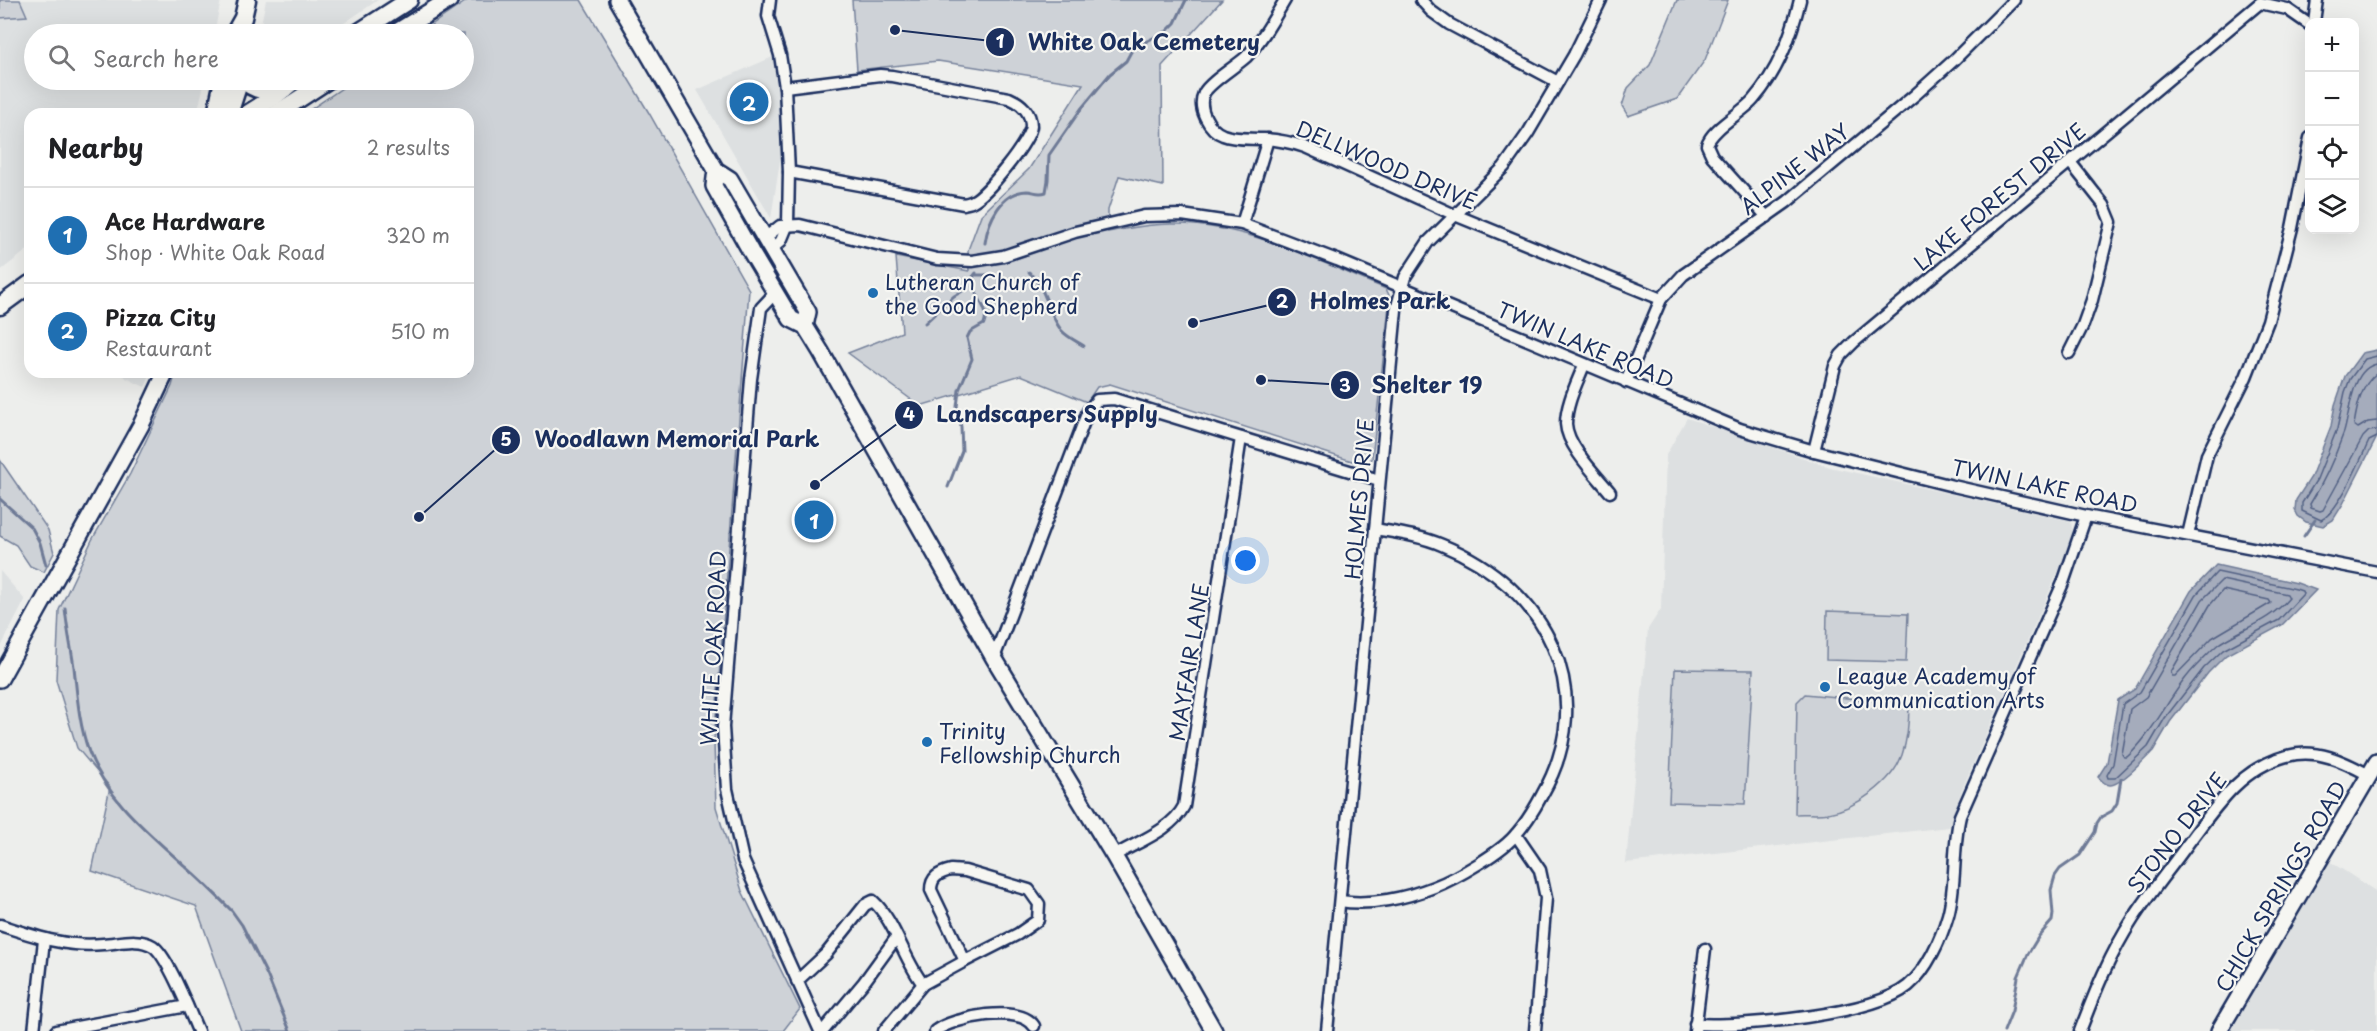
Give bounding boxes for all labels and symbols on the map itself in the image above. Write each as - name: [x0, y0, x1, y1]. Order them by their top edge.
- callout: White Oak Cemetery: [985, 22, 1272, 62]
- text: White Oak Cemetery: [1028, 24, 1260, 57]
- text: 1: [996, 27, 1005, 54]
- pin: 2: [730, 80, 768, 124]
- street label: DELLWOOD DRIVE: [1292, 111, 1482, 217]
- street label: ALPINE WAY: [1732, 114, 1856, 221]
- street label: LAKE FOREST DRIVE: [1906, 114, 2092, 278]
- place label: Lutheran Church of the Good Shepherd: [885, 265, 1081, 321]
- callout: Holmes Park: [1267, 282, 1463, 322]
- text: Holmes Park: [1310, 283, 1451, 316]
- marker: Lutheran Church of the Good Shepherd: [866, 286, 880, 300]
- text: 2: [1276, 287, 1289, 314]
- street label: TWIN LAKE ROAD: [1493, 292, 1679, 396]
- callout: Shelter 19: [1330, 365, 1495, 405]
- text: Shelter 19: [1371, 367, 1483, 400]
- text: 3: [1339, 371, 1351, 398]
- callout: Landscapers Supply: [894, 395, 1170, 435]
- text: Landscapers Supply: [936, 396, 1158, 429]
- text: 4: [903, 400, 915, 427]
- street label: HOLMES DRIVE: [1335, 417, 1381, 581]
- callout: Woodlawn Memorial Park: [491, 420, 832, 460]
- text: Woodlawn Memorial Park: [534, 421, 820, 454]
- text: 5: [500, 425, 512, 452]
- street label: TWIN LAKE ROAD: [1949, 450, 2141, 520]
- pin: 1: [794, 498, 834, 542]
- your location: [1231, 546, 1260, 575]
- street label: WHITE OAK ROAD: [691, 550, 733, 746]
- street label: MAYFAIR LANE: [1160, 581, 1216, 743]
- place label: League Academy of Communication Arts: [1837, 659, 2045, 715]
- marker: League Academy of Communication Arts: [1818, 680, 1832, 694]
- place label: Trinity Fellowship Church: [939, 714, 1121, 770]
- marker: Trinity Fellowship Church: [920, 735, 934, 749]
- street label: STONO DRIVE: [2118, 765, 2234, 899]
- street label: CHICK SPRINGS ROAD: [2206, 774, 2354, 998]

